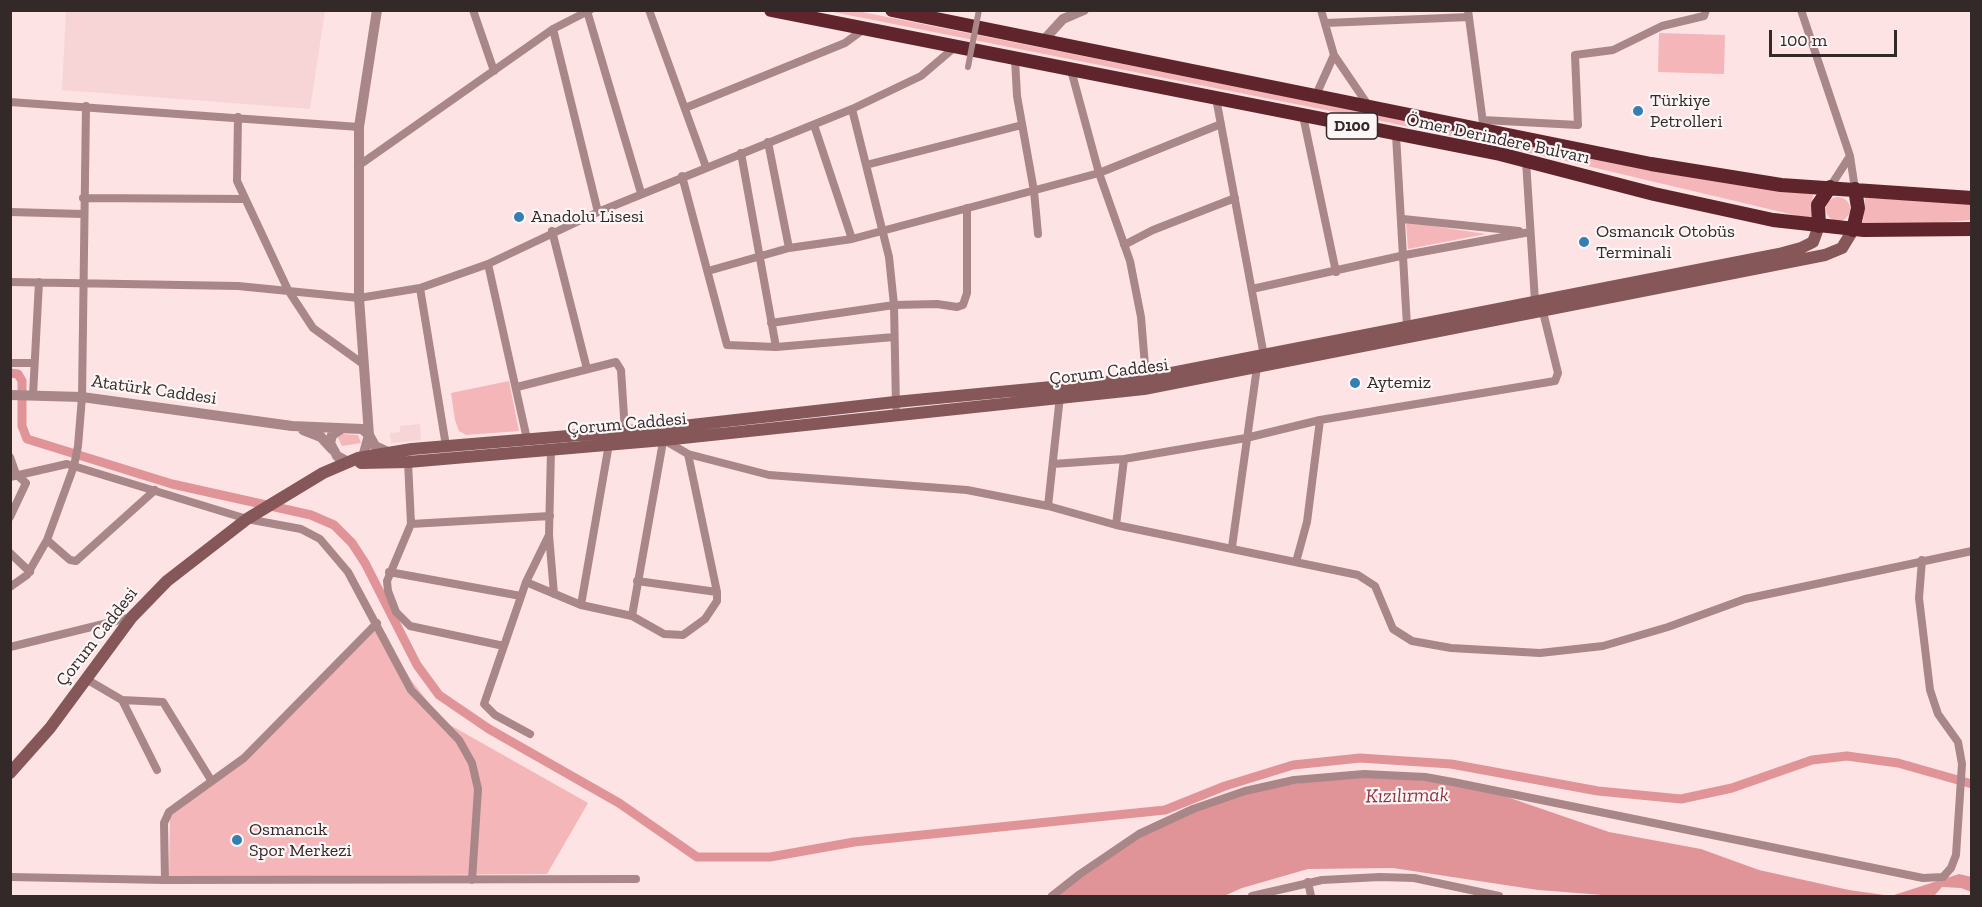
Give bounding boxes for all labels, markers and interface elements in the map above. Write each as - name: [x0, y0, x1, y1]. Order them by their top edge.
- scale bar: [1772, 18, 1900, 56]
- text: 100 m: [1780, 29, 1827, 51]
- place label: Türkiye Petrolleri: [1650, 90, 1723, 132]
- marker: Türkiye Petrolleri: [1631, 104, 1645, 118]
- street label: Ömer Derindere Bulvarı: [1404, 109, 1592, 169]
- road number: D100: [1326, 113, 1378, 139]
- place label: Anadolu Lisesi: [531, 206, 644, 228]
- marker: Anadolu Lisesi: [512, 210, 526, 224]
- place label: Osmancık Otobüs Terminali: [1596, 221, 1735, 264]
- marker: Osmancık Otobüs Terminali: [1577, 235, 1591, 249]
- street label: Çorum Caddesi: [1048, 354, 1170, 390]
- street label: Atatürk Caddesi: [90, 371, 218, 409]
- place label: Aytemiz: [1367, 372, 1431, 394]
- marker: Aytemiz: [1348, 376, 1362, 390]
- street label: Çorum Caddesi: [566, 408, 688, 440]
- street label: Çorum Caddesi: [52, 583, 142, 691]
- water label: Kızılırmak: [1365, 783, 1449, 809]
- place label: Osmancık Spor Merkezi: [249, 819, 352, 862]
- marker: Osmancık Spor Merkezi: [230, 833, 244, 847]

